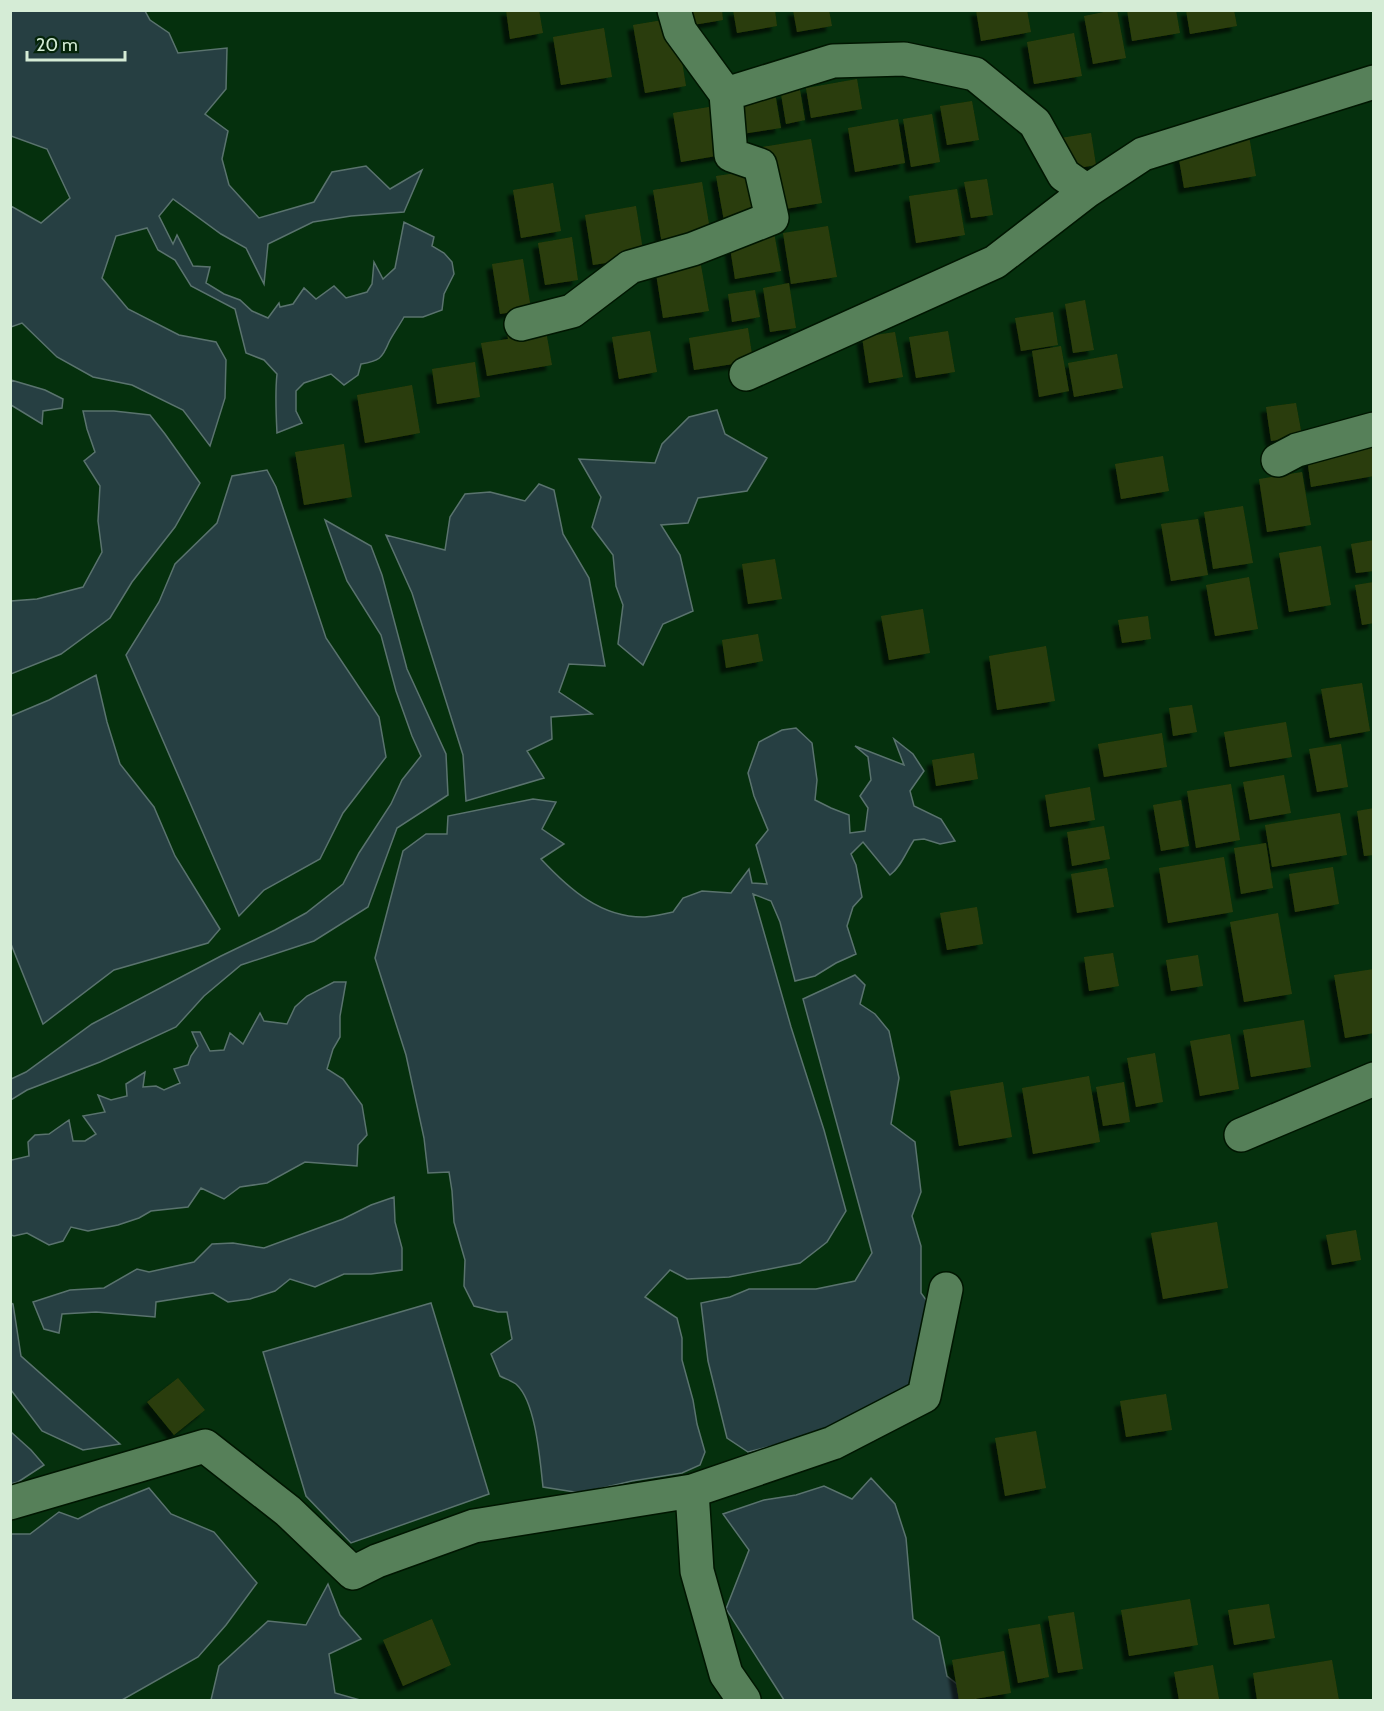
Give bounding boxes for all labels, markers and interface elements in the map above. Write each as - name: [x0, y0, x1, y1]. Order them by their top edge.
- scale bar: [27, 24, 124, 62]
- text: 20 m: [36, 34, 78, 56]

